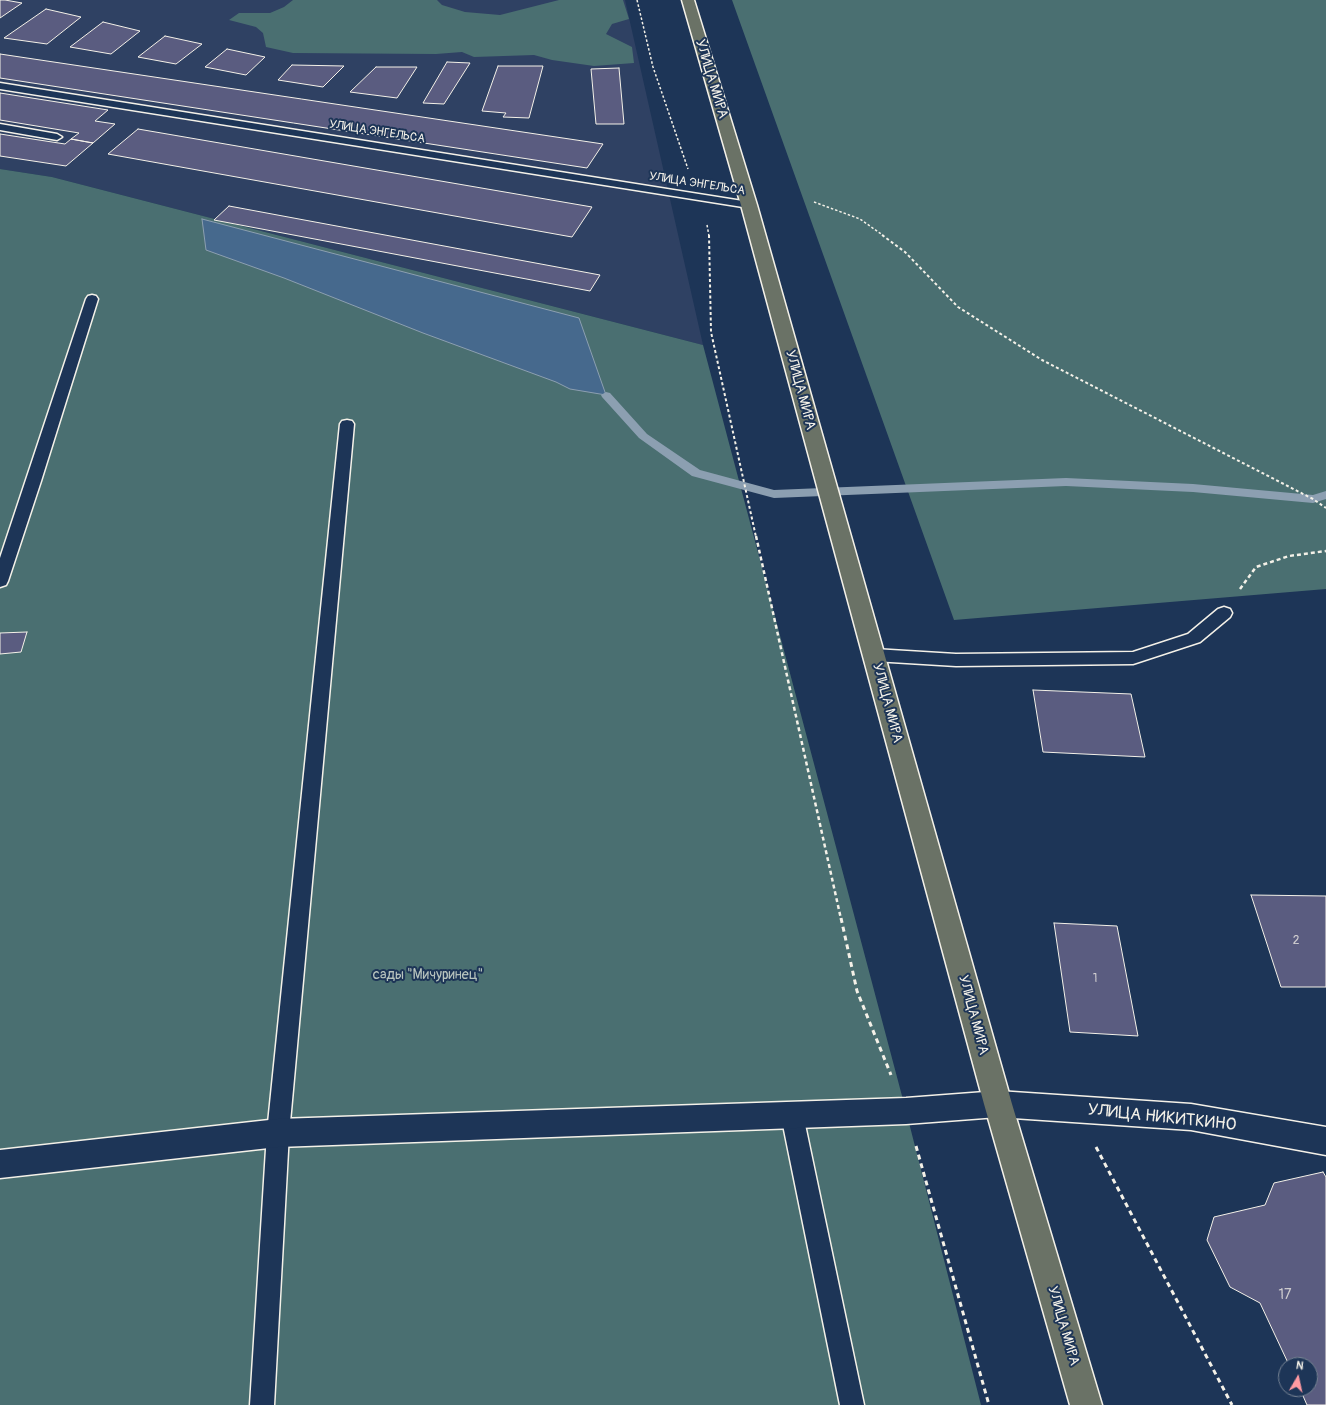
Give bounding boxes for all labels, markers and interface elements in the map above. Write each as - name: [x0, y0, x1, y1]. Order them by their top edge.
- street label: УЛИЦА МИРА: [691, 37, 731, 121]
- street label: УЛИЦА ЭНГЕЛЬСА: [328, 117, 426, 147]
- street label: УЛИЦА ЭНГЕЛЬСА: [648, 169, 746, 199]
- street label: УЛИЦА МИРА: [781, 348, 819, 432]
- street label: УЛИЦА МИРА: [868, 661, 906, 745]
- house number: 2: [1293, 934, 1299, 948]
- park label: сады "Мичуринец": [373, 967, 483, 983]
- house number: 1: [1093, 972, 1097, 986]
- street label: УЛИЦА МИРА: [954, 973, 992, 1057]
- street label: УЛИЦА НИКИТКИНО: [1087, 1100, 1237, 1136]
- street label: УЛИЦА МИРА: [1044, 1284, 1082, 1368]
- house number: 17: [1279, 1287, 1291, 1303]
- north arrow: [1278, 1357, 1318, 1397]
- text: N: [1295, 1359, 1304, 1373]

